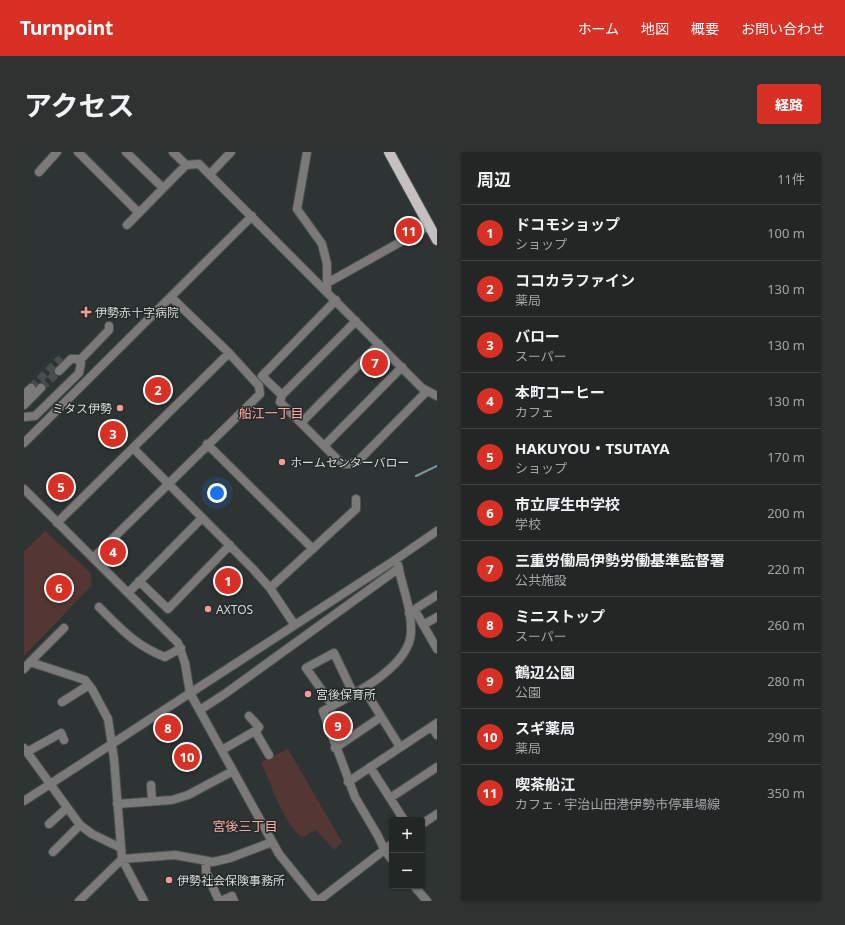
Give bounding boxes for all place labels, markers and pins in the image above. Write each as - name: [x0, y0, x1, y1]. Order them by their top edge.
- pin: 11: [396, 216, 422, 246]
- place label: 伊勢赤十字病院: [95, 304, 179, 321]
- marker: 伊勢赤十字病院: [80, 306, 92, 318]
- pin: 7: [362, 348, 388, 378]
- pin: 2: [145, 375, 171, 405]
- place label: ミタス伊勢: [52, 400, 112, 417]
- marker: ミタス伊勢: [115, 403, 125, 413]
- pin: 3: [100, 419, 126, 449]
- place label: ホームセンターバロー: [290, 454, 410, 471]
- marker: ホームセンターバロー: [277, 457, 287, 467]
- pin: 5: [48, 472, 74, 502]
- pin: 4: [100, 537, 126, 567]
- pin: 1: [215, 566, 241, 596]
- pin: 6: [46, 573, 72, 603]
- place label: AXTOS: [216, 601, 254, 618]
- marker: AXTOS: [203, 604, 213, 614]
- place label: 宮後保育所: [316, 686, 376, 703]
- marker: 宮後保育所: [303, 689, 313, 699]
- pin: 9: [325, 711, 351, 741]
- pin: 8: [155, 713, 181, 743]
- pin: 10: [174, 742, 200, 772]
- place label: 伊勢社会保険事務所: [177, 872, 285, 889]
- marker: 伊勢社会保険事務所: [164, 875, 174, 885]

